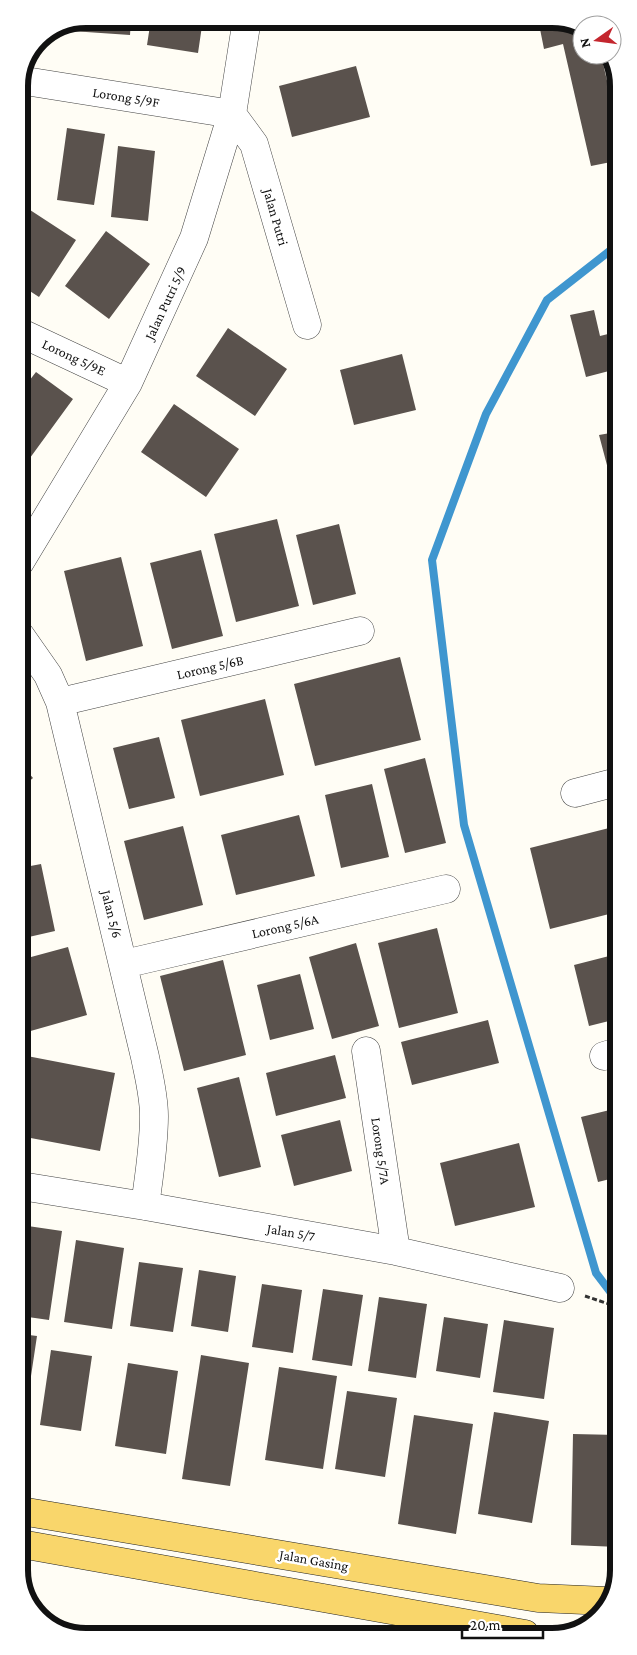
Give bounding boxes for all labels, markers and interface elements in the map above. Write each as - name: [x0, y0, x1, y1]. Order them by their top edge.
- north arrow: [572, 15, 622, 65]
- text: N: [575, 36, 593, 50]
- street label: Lorong 5/9F: [91, 84, 161, 110]
- street label: Jalan Putri: [260, 185, 292, 248]
- street label: Jalan Putri 5/9: [140, 264, 189, 344]
- street label: Lorong 5/9E: [40, 335, 109, 379]
- street label: Lorong 5/6B: [175, 652, 245, 682]
- street label: Jalan 5/6: [98, 887, 126, 940]
- street label: Lorong 5/6A: [250, 911, 320, 941]
- street label: Lorong 5/7A: [368, 1117, 394, 1186]
- street label: Jalan 5/7: [264, 1220, 317, 1244]
- street label: Jalan Gasing: [276, 1546, 350, 1574]
- scale bar: [462, 1608, 543, 1640]
- text: 20 m: [470, 1617, 501, 1633]

